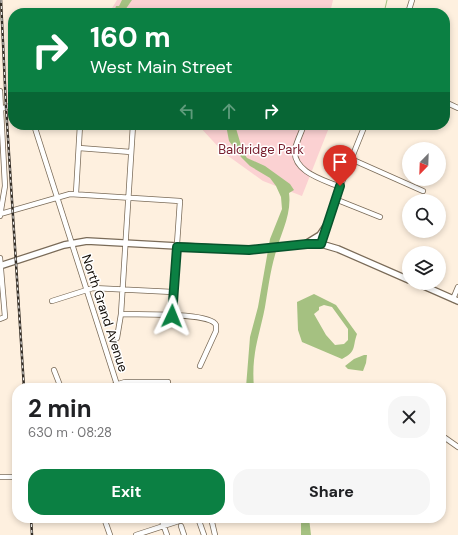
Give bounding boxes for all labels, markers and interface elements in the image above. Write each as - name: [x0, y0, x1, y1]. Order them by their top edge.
- text: 160 m: [90, 19, 171, 56]
- icon: right: [24, 24, 76, 76]
- text: West Main Street: [90, 55, 233, 79]
- icon: left: [176, 100, 198, 122]
- icon: ahead: [218, 100, 240, 122]
- icon: right: [260, 100, 282, 122]
- park label: Baldridge Park: [218, 141, 304, 158]
- north arrow: [402, 142, 446, 186]
- map controls: [402, 142, 446, 290]
- pin: [323, 145, 357, 186]
- icon: arrive: [329, 151, 351, 173]
- button: search: [402, 194, 446, 238]
- button: layers: [402, 246, 446, 290]
- street label: North Grand Avenue: [78, 252, 132, 374]
- position arrow: [151, 295, 193, 337]
- text: 2 min: [28, 393, 91, 424]
- button: close: [388, 396, 430, 438]
- text: 630 m · 08:28: [28, 424, 112, 441]
- button: Exit: [28, 469, 225, 515]
- button: Share: [233, 469, 430, 515]

